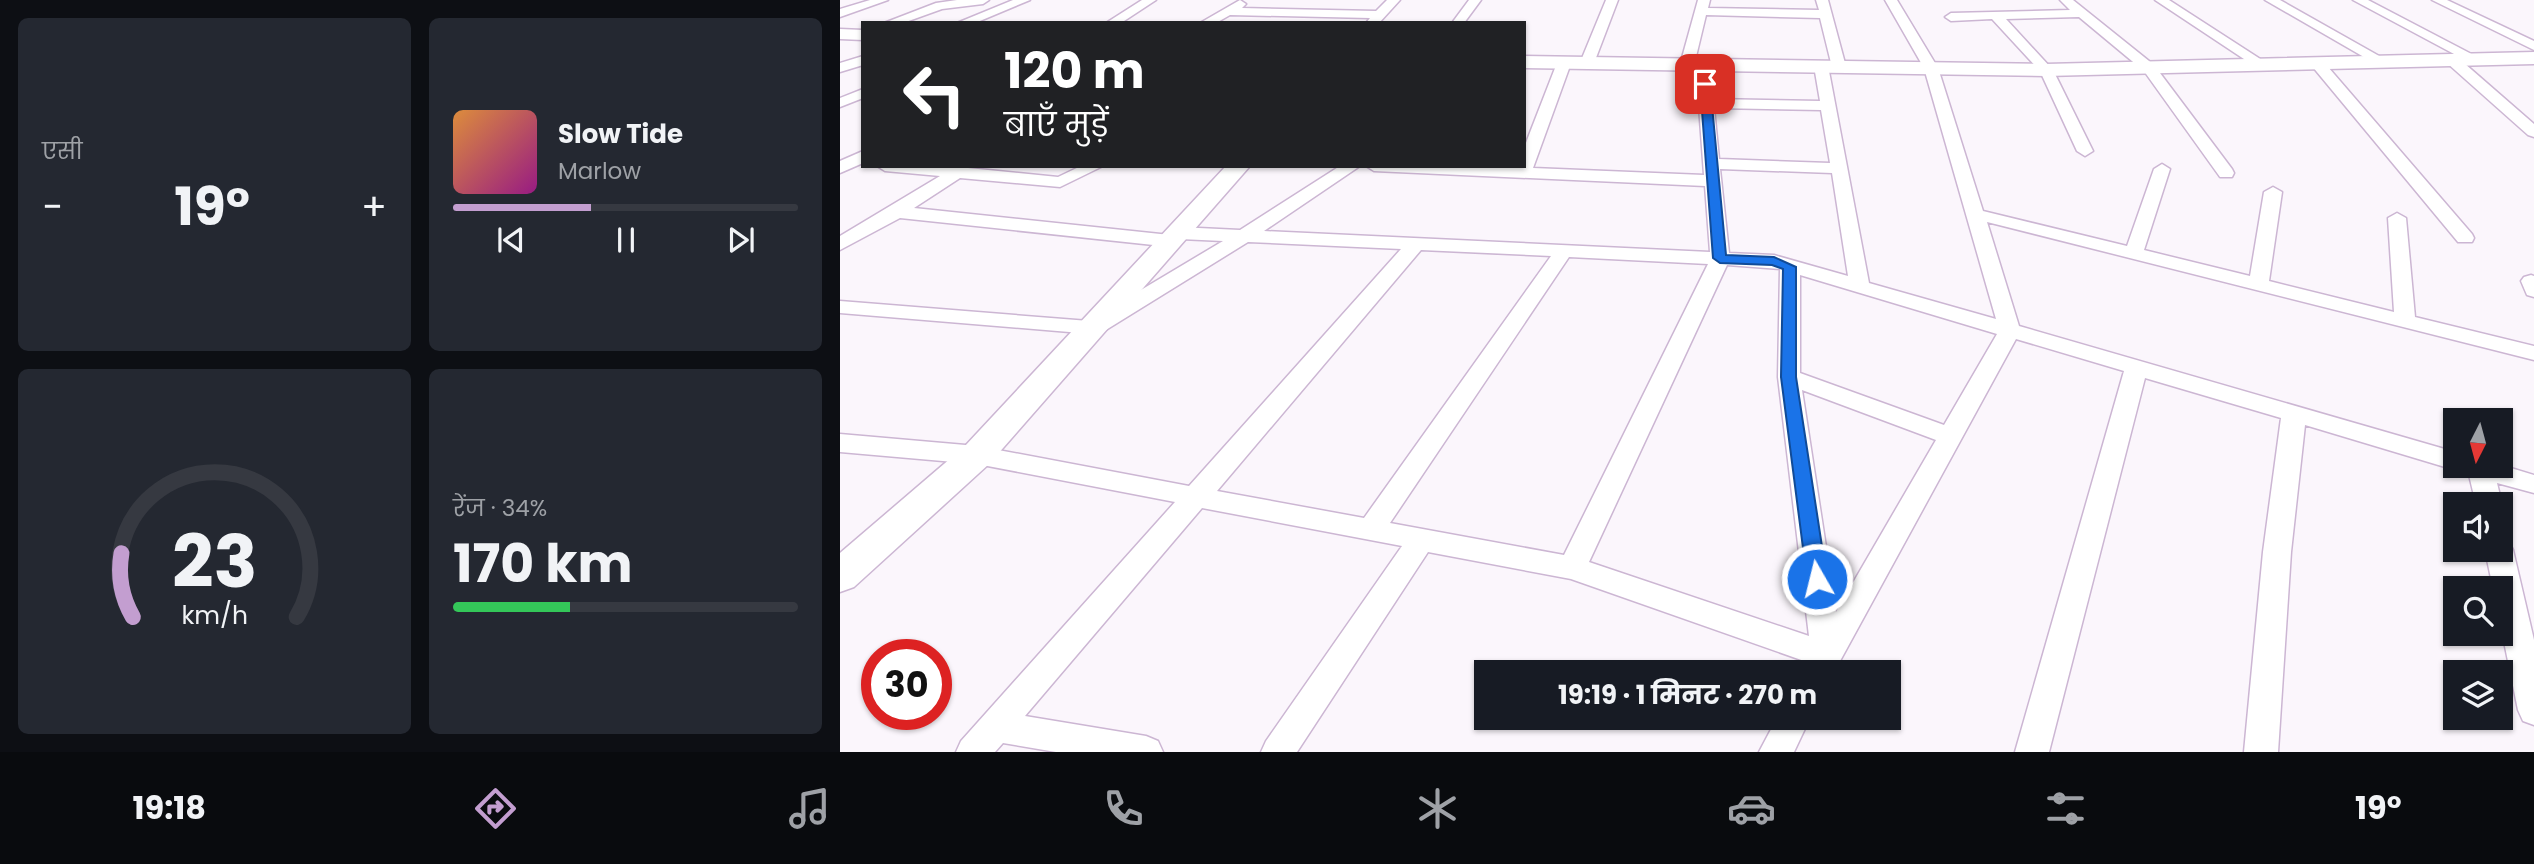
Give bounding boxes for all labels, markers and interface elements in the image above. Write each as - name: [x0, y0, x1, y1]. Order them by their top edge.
- text: 120 m: [1004, 37, 1145, 105]
- icon: left: [889, 49, 980, 140]
- pin: [1675, 54, 1735, 114]
- icon: arrive: [1686, 65, 1724, 103]
- text: बाएँ मुड़ें: [1004, 102, 1108, 147]
- text: Slow Tide: [558, 116, 683, 152]
- text: एसी: [42, 135, 83, 167]
- text: Marlow: [558, 155, 641, 187]
- text: 19°: [174, 170, 250, 243]
- text: −: [42, 180, 63, 233]
- text: +: [361, 180, 387, 233]
- icon: previous: [492, 221, 530, 259]
- icon: pause: [607, 221, 645, 259]
- icon: next: [722, 221, 760, 259]
- north arrow: [2443, 408, 2513, 478]
- map controls: [2443, 408, 2513, 730]
- text: रेंज · 34%: [453, 492, 547, 524]
- button: sound: [2443, 492, 2513, 562]
- text: 23: [172, 512, 257, 613]
- text: 170 km: [453, 527, 633, 600]
- position arrow: [1780, 542, 1854, 616]
- button: search: [2443, 576, 2513, 646]
- text: km/h: [181, 598, 248, 633]
- speed limit sign: 30: [861, 639, 952, 730]
- button: layers: [2443, 660, 2513, 730]
- text: 19:19 · 1 मिनट · 270 m: [1558, 677, 1817, 713]
- icon: directions: [471, 784, 520, 833]
- icon: music: [785, 784, 834, 833]
- icon: phone: [1099, 784, 1148, 833]
- icon: climate: [1413, 784, 1462, 833]
- icon: car: [1727, 784, 1776, 833]
- icon: filters: [2041, 784, 2090, 833]
- text: 19:18: [132, 785, 206, 830]
- text: 19°: [2355, 785, 2401, 830]

